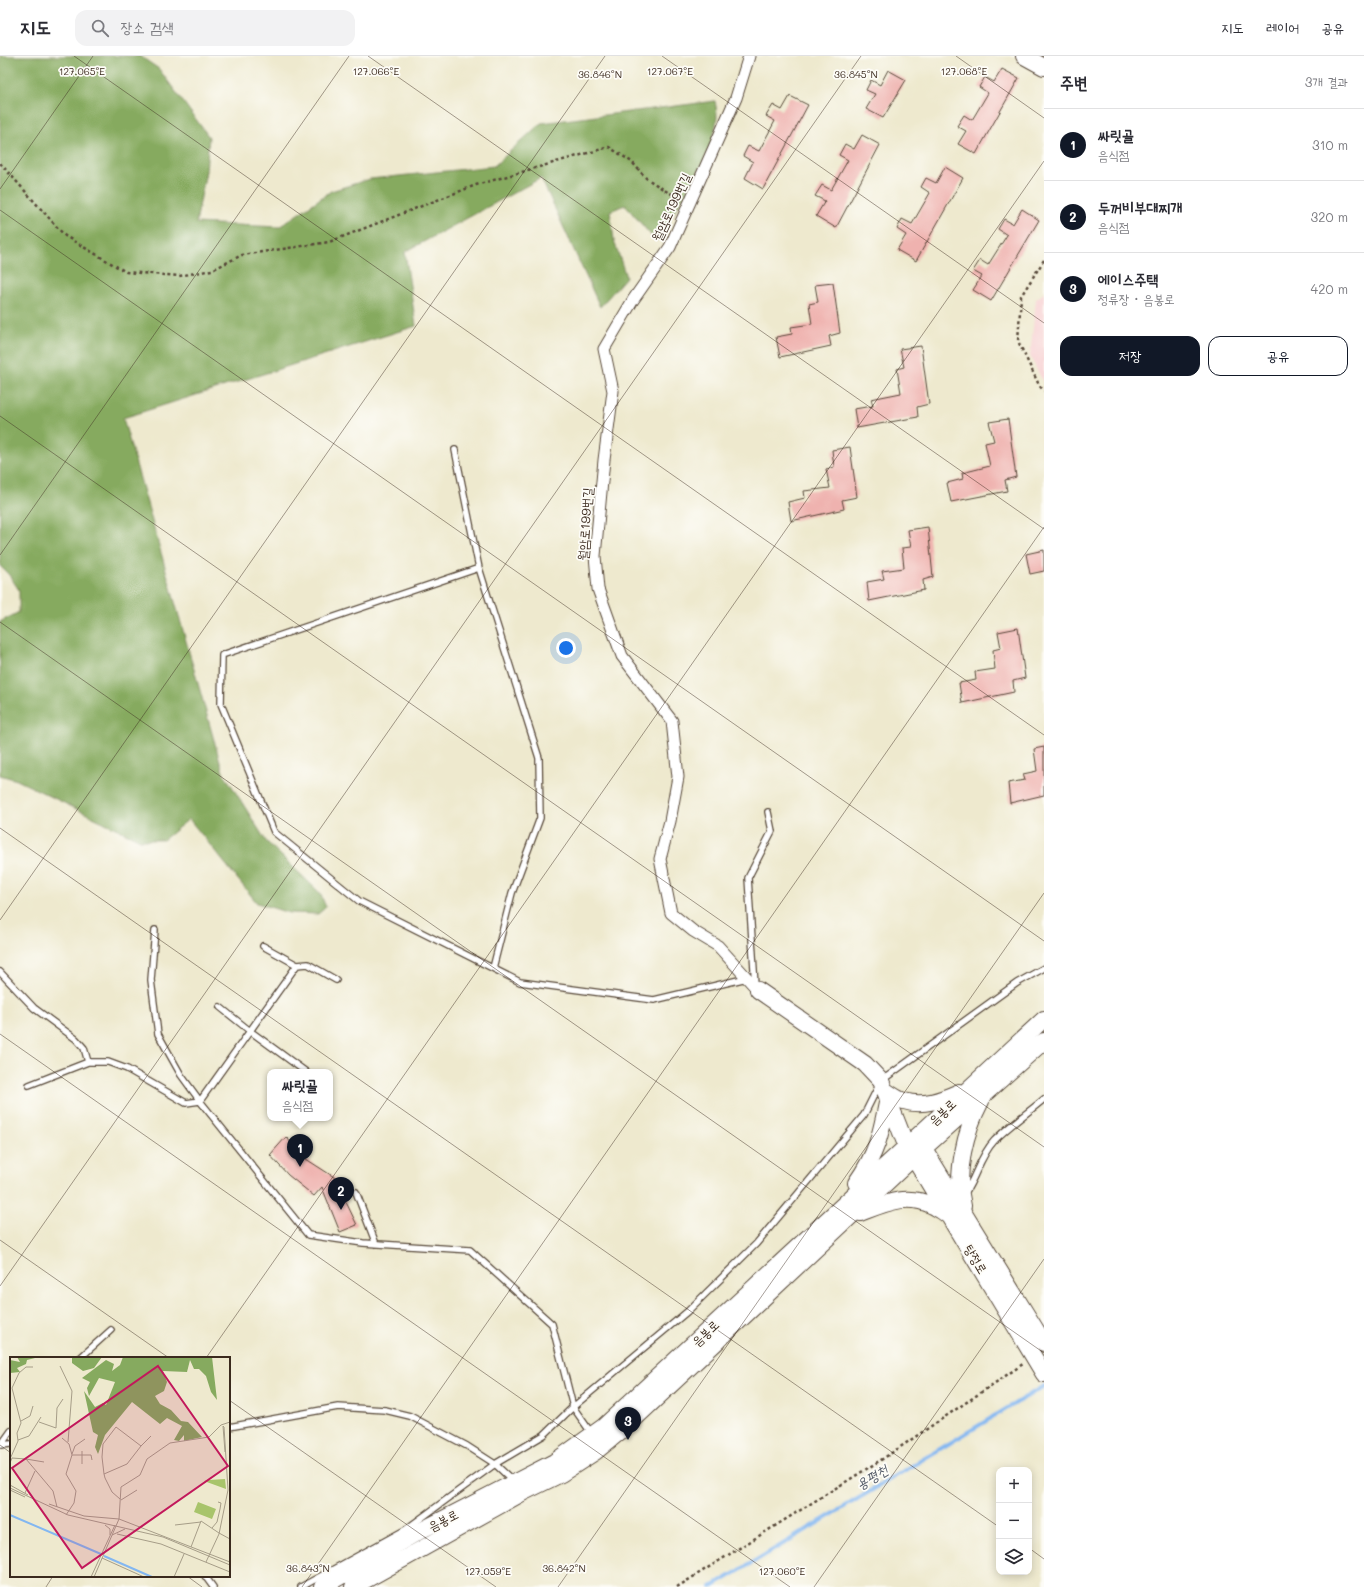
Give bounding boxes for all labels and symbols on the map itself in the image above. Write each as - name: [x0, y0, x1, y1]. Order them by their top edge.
- text: 127.065°E: [59, 64, 105, 78]
- text: 127.066°E: [353, 64, 399, 78]
- text: 127.067°E: [647, 64, 693, 78]
- text: 127.068°E: [941, 64, 987, 78]
- text: 36.846°N: [578, 67, 622, 81]
- text: 36.845°N: [834, 67, 878, 81]
- street label: 월암로199번길: [647, 170, 694, 244]
- street label: 월암로199번길: [573, 487, 596, 561]
- your location: [556, 638, 576, 658]
- street label: 음봉로: [924, 1095, 959, 1129]
- pin: 1: [287, 1134, 313, 1167]
- pin: 2: [328, 1177, 354, 1210]
- street label: 탕정로: [961, 1241, 992, 1277]
- street label: 음봉로: [687, 1316, 722, 1350]
- inset map: [10, 1357, 230, 1577]
- pin: 3: [615, 1407, 641, 1440]
- water label: 용평천: [852, 1459, 893, 1493]
- street label: 음봉로: [425, 1505, 461, 1534]
- text: 36.843°N: [286, 1561, 330, 1575]
- text: 36.842°N: [542, 1561, 586, 1575]
- text: 127.059°E: [465, 1564, 511, 1578]
- text: 127.060°E: [759, 1564, 806, 1578]

